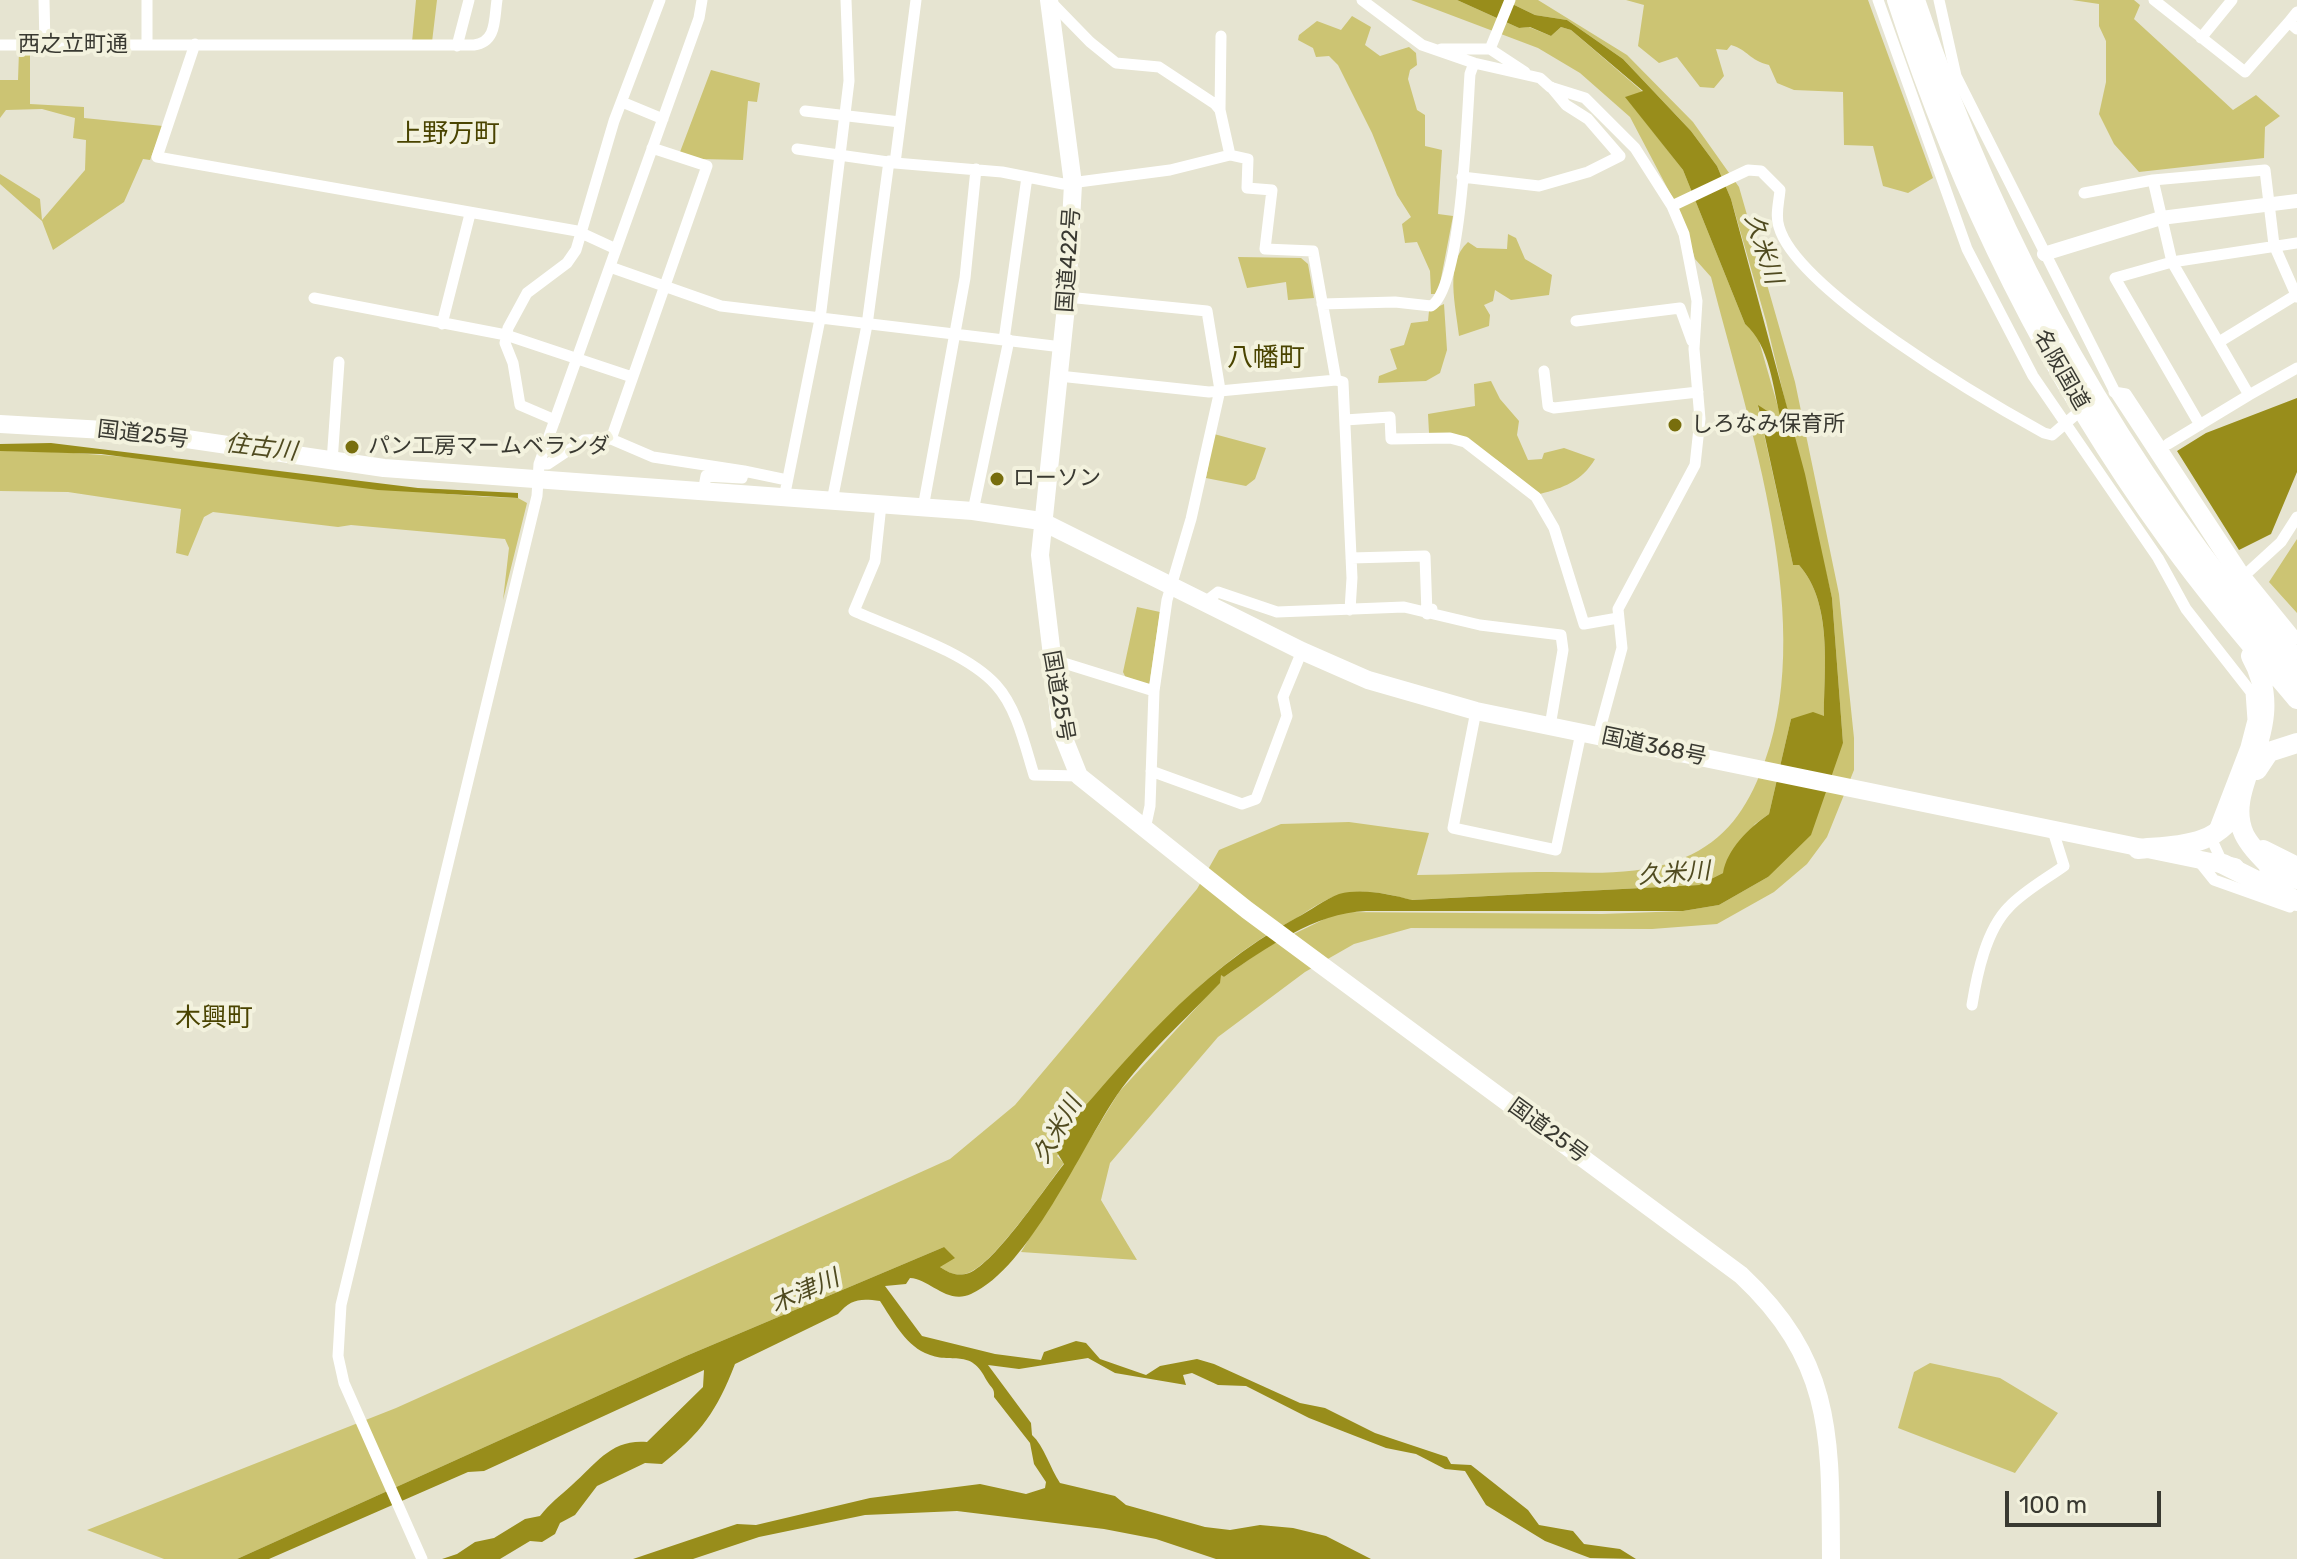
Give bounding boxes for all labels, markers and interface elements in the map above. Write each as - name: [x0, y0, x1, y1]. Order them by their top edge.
- street label: 西之立町通: [18, 32, 128, 58]
- district label: 上野万町: [396, 118, 500, 150]
- street label: 国道422号: [1052, 206, 1086, 314]
- water label: 久米川: [1738, 210, 1788, 288]
- street label: 名阪国道: [2028, 325, 2094, 415]
- district label: 八幡町: [1227, 342, 1305, 374]
- place label: しろなみ保育所: [1691, 412, 1845, 438]
- street label: 国道25号: [96, 416, 190, 454]
- marker: しろなみ保育所: [1666, 416, 1684, 434]
- water label: 住古川: [224, 429, 298, 467]
- place label: パン工房マームベランダ: [368, 434, 610, 460]
- marker: パン工房マームベランダ: [343, 438, 361, 456]
- place label: ローソン: [1013, 466, 1101, 492]
- marker: ローソン: [988, 470, 1006, 488]
- street label: 国道25号: [1037, 648, 1079, 744]
- street label: 国道368号: [1599, 723, 1709, 771]
- water label: 久米川: [1637, 857, 1711, 891]
- district label: 木興町: [175, 1002, 253, 1034]
- water label: 久米川: [1028, 1092, 1088, 1168]
- street label: 国道25号: [1503, 1093, 1593, 1169]
- water label: 木津川: [766, 1264, 844, 1320]
- scale bar: [2009, 1475, 2165, 1525]
- text: 100 m: [2019, 1491, 2087, 1519]

